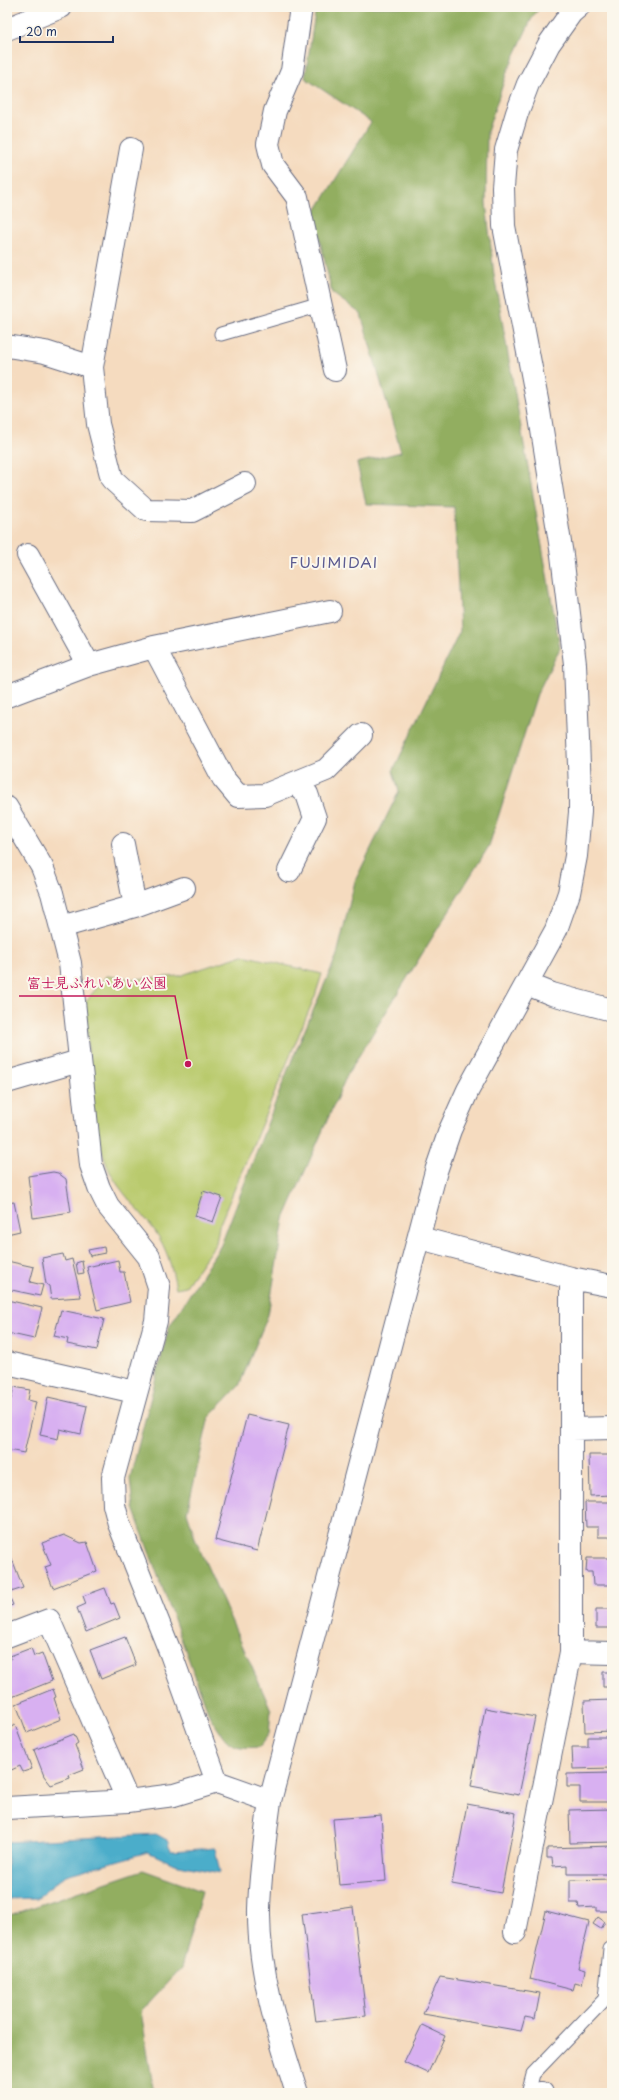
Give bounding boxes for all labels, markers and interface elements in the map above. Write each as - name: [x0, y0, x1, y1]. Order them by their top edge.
- scale bar: [20, 18, 113, 44]
- text: 20 m: [26, 22, 57, 40]
- district label: FUJIMIDAI: [290, 550, 378, 573]
- callout: 富士見ふれいあい公園: [19, 970, 175, 996]
- text: 富士見ふれいあい公園: [27, 972, 167, 993]

